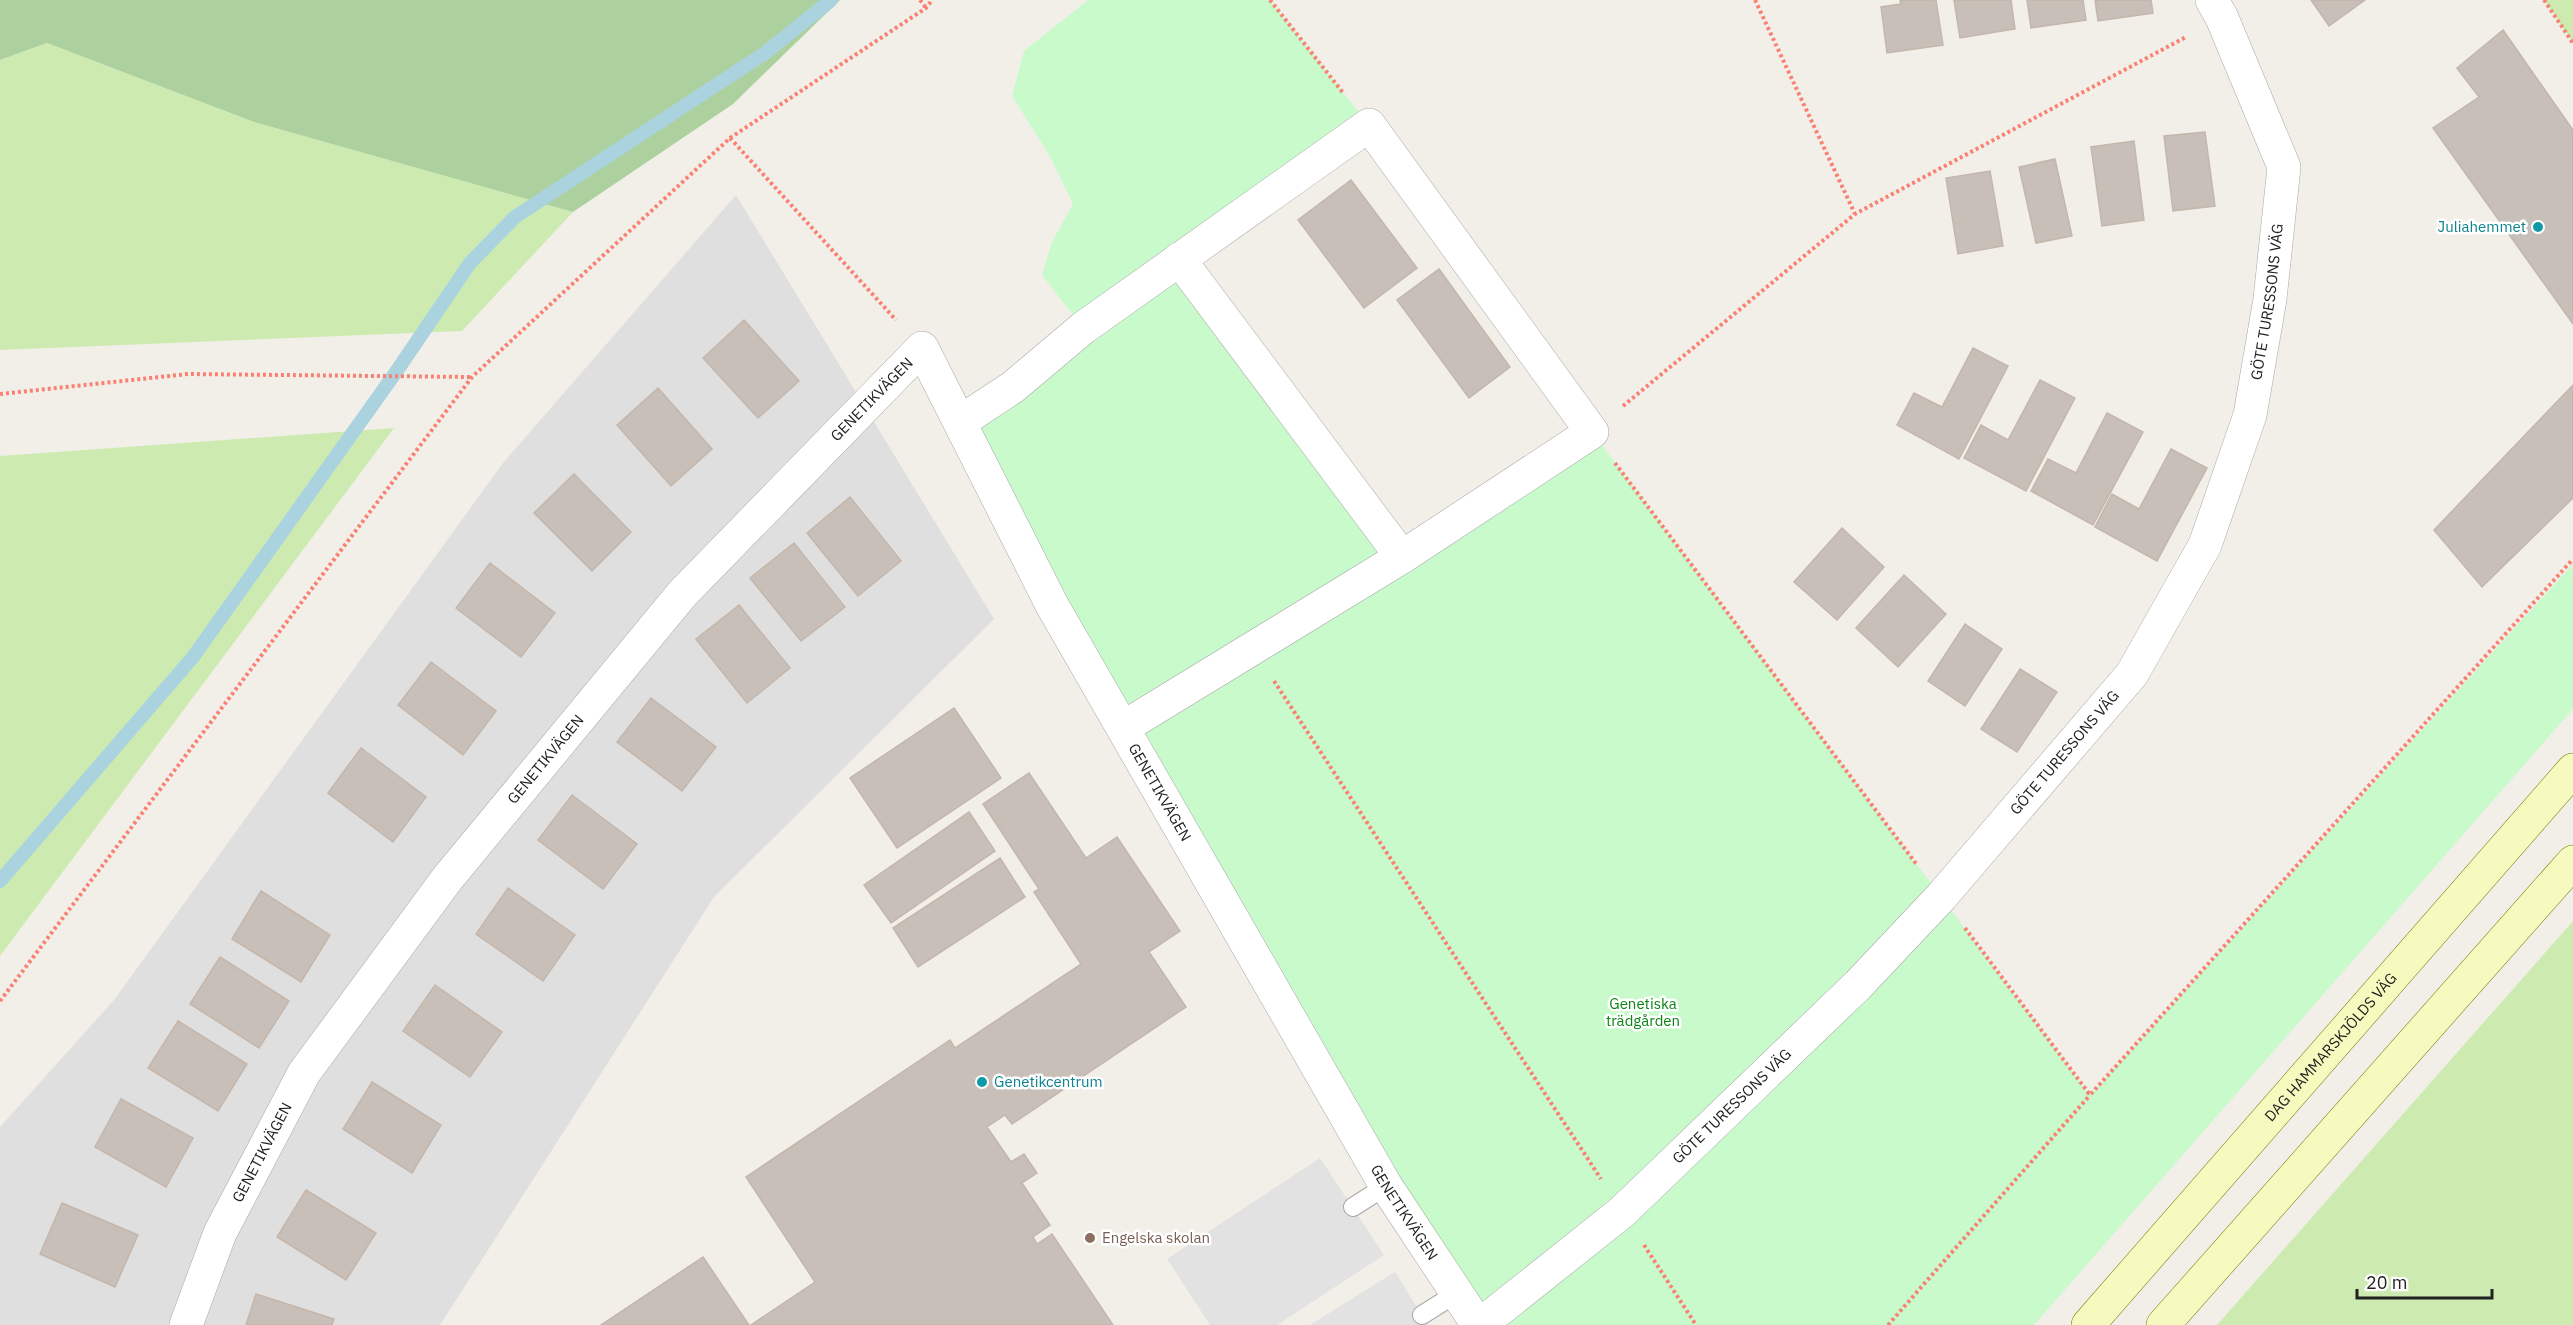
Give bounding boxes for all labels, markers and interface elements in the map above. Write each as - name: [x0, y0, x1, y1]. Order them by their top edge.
- place label: Juliahemmet: [2438, 217, 2526, 236]
- marker: Juliahemmet: [2531, 220, 2545, 234]
- street label: GÖTE TURESSONS VÄG: [2246, 222, 2287, 381]
- street label: GENETIKVÄGEN: [826, 353, 917, 445]
- street label: GÖTE TURESSONS VÄG: [2006, 686, 2123, 818]
- street label: GENETIKVÄGEN: [503, 710, 588, 807]
- street label: GENETIKVÄGEN: [1124, 740, 1196, 845]
- street label: DAG HAMMARSKJÖLDS VÄG: [2260, 968, 2401, 1125]
- park label: Genetiska trädgården: [1606, 994, 1680, 1030]
- street label: GÖTE TURESSONS VÄG: [1668, 1044, 1795, 1167]
- place label: Genetikcentrum: [994, 1072, 1103, 1091]
- marker: Genetikcentrum: [975, 1075, 989, 1089]
- street label: GENETIKVÄGEN: [228, 1099, 296, 1205]
- street label: GENETIKVÄGEN: [1367, 1161, 1442, 1264]
- place label: Engelska skolan: [1102, 1228, 1210, 1247]
- marker: Engelska skolan: [1083, 1231, 1097, 1245]
- scale bar: [2357, 1262, 2492, 1300]
- text: 20 m: [2366, 1271, 2408, 1294]

